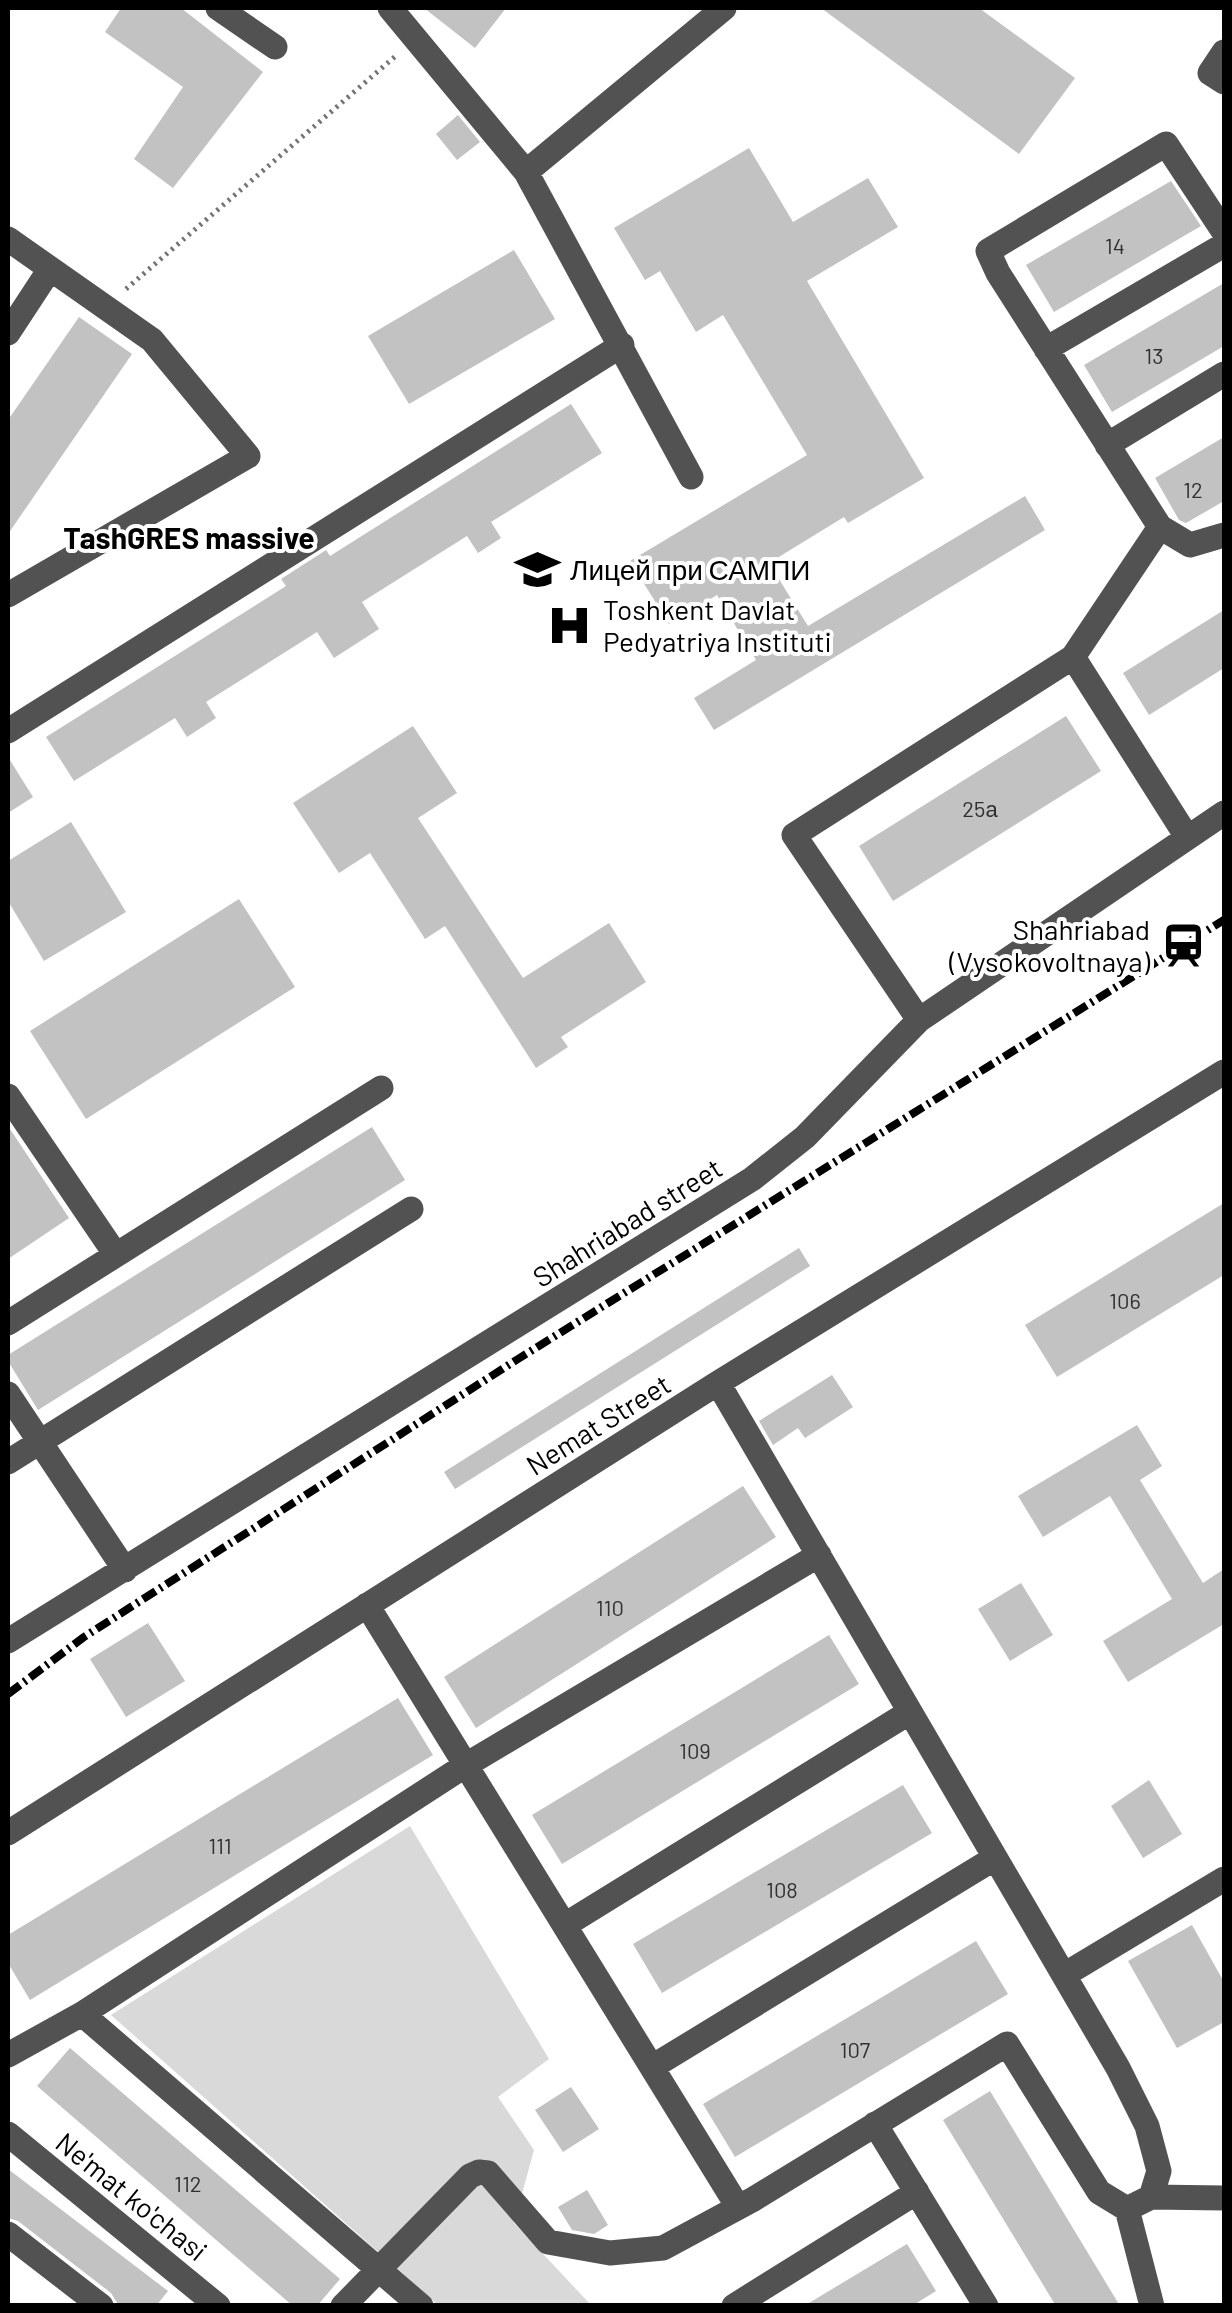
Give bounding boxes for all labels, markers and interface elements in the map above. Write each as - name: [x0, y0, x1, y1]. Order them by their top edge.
- house number: 14: [1105, 232, 1125, 258]
- house number: 13: [1144, 342, 1164, 368]
- house number: 12: [1183, 476, 1203, 502]
- district label: TashGRES massive: [63, 519, 315, 555]
- school or university icon: Лицей при САМПИ: [513, 545, 561, 593]
- place label: Лицей при САМПИ: [570, 552, 810, 586]
- place label: Toshkent Davlat Pedyatriya Instituti: [603, 592, 832, 658]
- hospital icon: Toshkent Davlat Pedyatriya Instituti: [546, 601, 594, 649]
- house number: 25а: [962, 795, 998, 821]
- place label: Shahriabad (Vysokovoltnaya): [948, 912, 1151, 978]
- station icon: Shahriabad (Vysokovoltnaya): [1159, 921, 1207, 969]
- street label: Shahriabad street: [526, 1150, 728, 1294]
- house number: 106: [1109, 1287, 1141, 1313]
- street label: Nemat Street: [520, 1366, 676, 1482]
- house number: 110: [596, 1594, 624, 1620]
- house number: 109: [679, 1737, 711, 1763]
- house number: 111: [208, 1832, 232, 1858]
- house number: 108: [766, 1876, 798, 1902]
- house number: 107: [840, 2036, 870, 2062]
- street label: Ne'mat ko'chasi: [49, 2125, 215, 2267]
- house number: 112: [174, 2170, 202, 2196]

